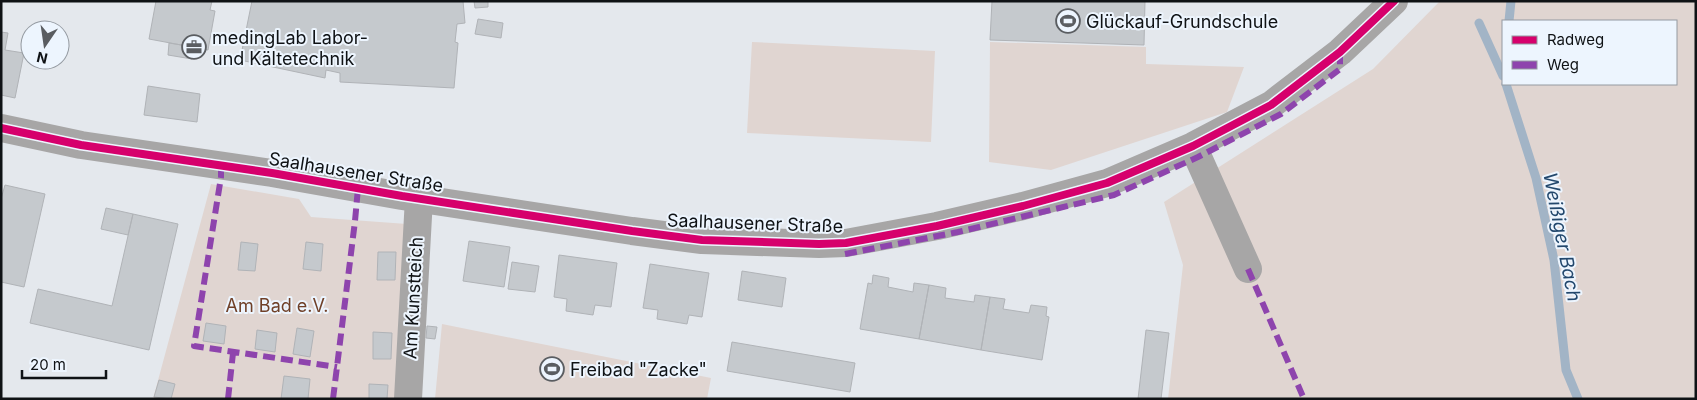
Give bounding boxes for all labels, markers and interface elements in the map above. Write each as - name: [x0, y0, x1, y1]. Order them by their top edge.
- sports icon: Glückauf-Grundschule: [1055, 8, 1081, 34]
- place label: Glückauf-Grundschule: [1086, 11, 1278, 32]
- north arrow: [20, 20, 70, 70]
- legend: [1502, 20, 1677, 85]
- place label: medingLab Labor- und Kältetechnik: [212, 27, 368, 69]
- text: Radweg: [1547, 30, 1604, 49]
- office icon: medingLab Labor- und Kältetechnik: [181, 34, 207, 60]
- text: N: [35, 49, 49, 68]
- text: Weg: [1547, 55, 1579, 74]
- street label: Saalhausener Straße: [267, 148, 445, 196]
- water label: Weißiger Bach: [1538, 171, 1586, 303]
- street label: Saalhausener Straße: [666, 209, 844, 237]
- street label: Am Kunstteich: [399, 236, 427, 360]
- park label: Am Bad e.V.: [226, 295, 328, 316]
- scale bar: [22, 348, 106, 380]
- text: 20 m: [30, 355, 66, 374]
- sports icon: Freibad "Zacke": [539, 356, 565, 382]
- place label: Freibad "Zacke": [570, 359, 707, 380]

